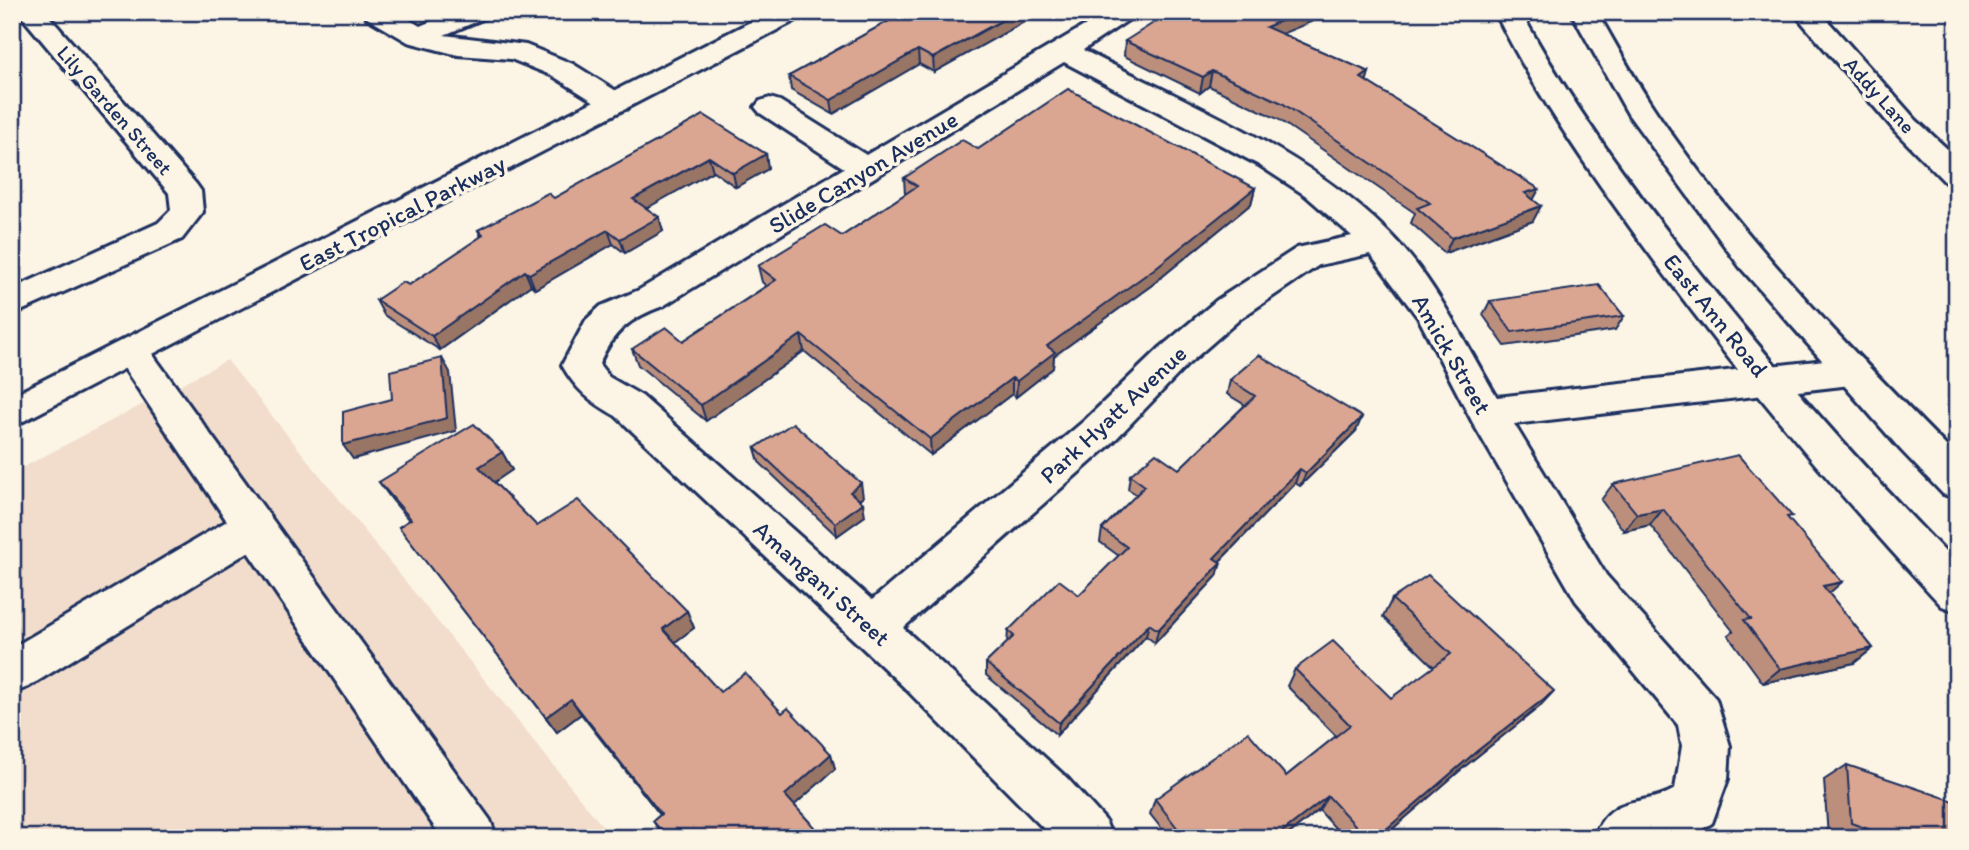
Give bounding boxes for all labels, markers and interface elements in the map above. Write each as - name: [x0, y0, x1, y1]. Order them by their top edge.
- street label: Lily Garden Street: [52, 40, 178, 180]
- street label: Addy Lane: [1839, 52, 1921, 138]
- street label: Slide Canyon Avenue: [763, 104, 963, 240]
- street label: East Tropical Parkway: [294, 148, 510, 278]
- street label: East Ann Road: [1658, 248, 1775, 383]
- street label: Amick Street: [1406, 289, 1498, 419]
- street label: Park Hyatt Avenue: [1034, 339, 1192, 489]
- street label: Amangani Street: [748, 514, 896, 652]

